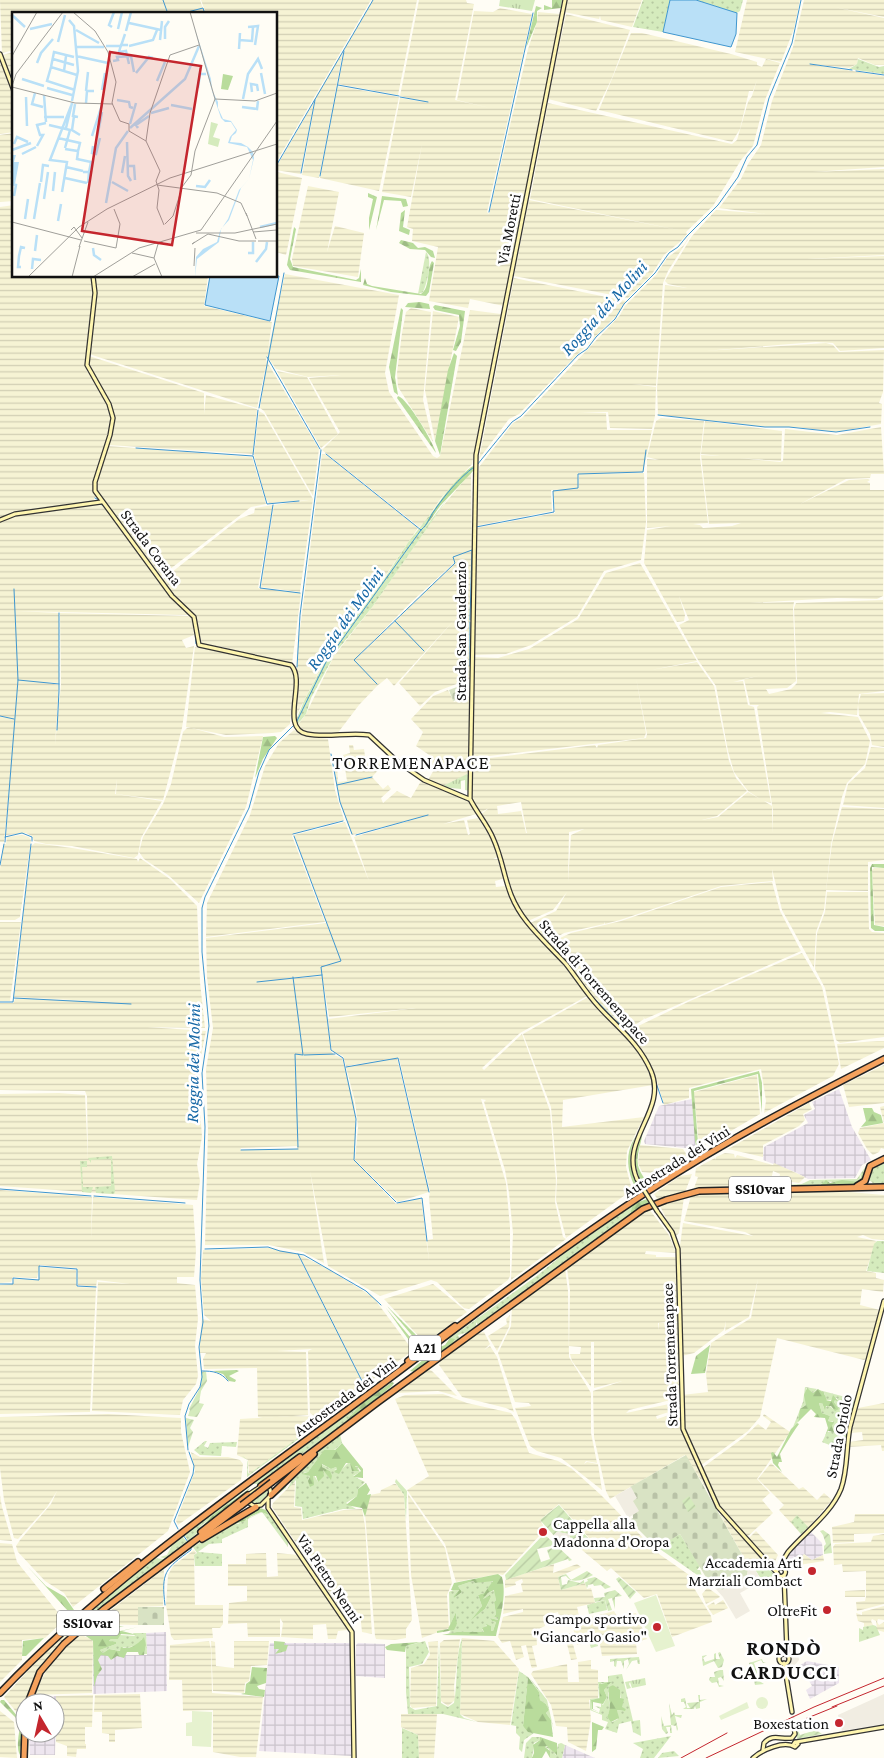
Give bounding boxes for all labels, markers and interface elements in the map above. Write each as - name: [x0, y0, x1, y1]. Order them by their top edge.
- inset map: [12, 12, 278, 278]
- street label: Via Moretti: [493, 192, 524, 266]
- water label: Roggia dei Molini: [557, 257, 652, 359]
- street label: Strada Corana: [118, 506, 186, 589]
- street label: Strada San Gaudenzio: [452, 561, 469, 701]
- water label: Roggia dei Molini: [303, 564, 388, 674]
- district label: TORREMENAPACE: [332, 752, 490, 773]
- street label: Strada di Torremenapace: [535, 916, 653, 1048]
- water label: Roggia dei Molini: [182, 1003, 204, 1123]
- street label: Autostrada dei Vini: [620, 1122, 733, 1201]
- road number: SS10var: [729, 1176, 791, 1202]
- street label: Strada Torremenapace: [658, 1283, 682, 1427]
- road number: A21: [409, 1336, 441, 1360]
- street label: Autostrada dei Vini: [291, 1354, 400, 1439]
- street label: Strada Oriolo: [822, 1393, 855, 1479]
- place label: Cappella alla Madonna d'Oropa: [553, 1515, 670, 1551]
- marker: Cappella alla Madonna d'Oropa: [537, 1526, 549, 1538]
- street label: Via Pietro Nenni: [294, 1531, 365, 1626]
- place label: Accademia Arti Marziali Combact: [688, 1554, 803, 1589]
- marker: Accademia Arti Marziali Combact: [806, 1565, 818, 1577]
- place label: OltreFit: [767, 1602, 818, 1619]
- marker: OltreFit: [821, 1604, 833, 1616]
- road number: SS10var: [57, 1610, 119, 1636]
- place label: Campo sportivo "Giancarlo Gasio": [533, 1610, 647, 1645]
- marker: Campo sportivo "Giancarlo Gasio": [651, 1621, 663, 1633]
- district label: RONDÒ CARDUCCI: [730, 1636, 838, 1684]
- north arrow: [15, 1693, 65, 1743]
- text: N: [32, 1696, 44, 1714]
- place label: Boxestation: [753, 1715, 829, 1732]
- marker: Boxestation: [833, 1717, 845, 1729]

